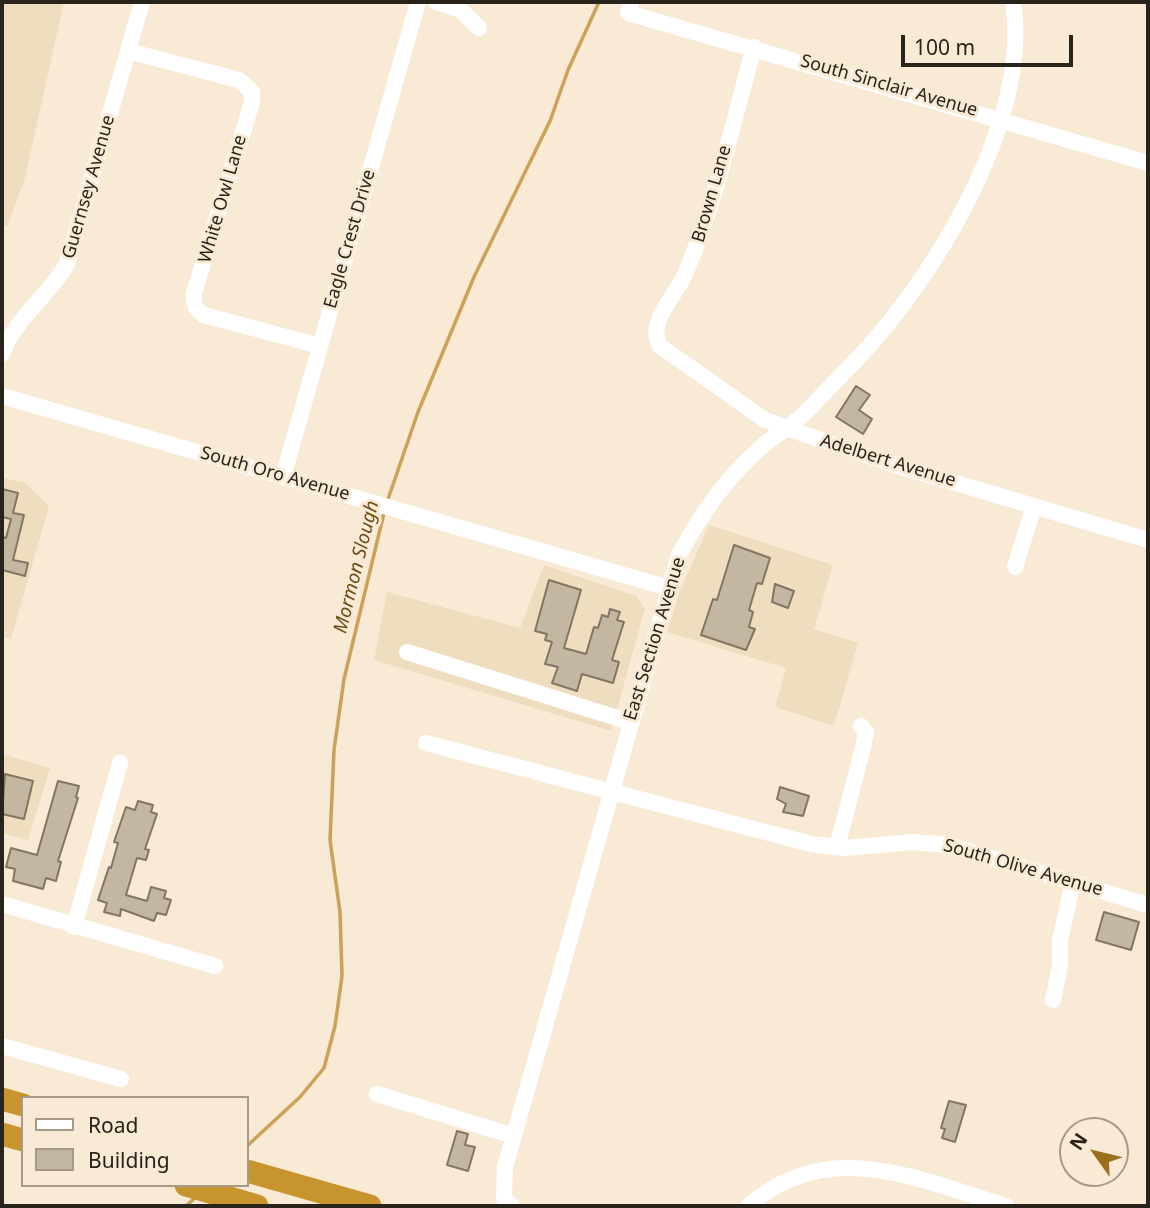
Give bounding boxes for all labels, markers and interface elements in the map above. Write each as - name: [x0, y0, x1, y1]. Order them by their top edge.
- scale bar: [905, 21, 1076, 65]
- text: 100 m: [914, 33, 975, 61]
- street label: South Sinclair Avenue: [798, 50, 980, 122]
- street label: Guernsey Avenue: [58, 113, 120, 261]
- street label: White Owl Lane: [194, 132, 252, 266]
- street label: Brown Lane: [688, 143, 736, 245]
- street label: Eagle Crest Drive: [320, 167, 380, 311]
- street label: Adelbert Avenue: [818, 430, 958, 492]
- street label: South Oro Avenue: [198, 442, 352, 506]
- water label: Mormon Slough: [330, 498, 384, 636]
- street label: East Section Avenue: [620, 555, 690, 723]
- street label: South Olive Avenue: [941, 835, 1105, 901]
- legend: [21, 1096, 248, 1187]
- text: Road: [88, 1111, 138, 1139]
- north arrow: [1059, 1117, 1129, 1187]
- text: N: [1063, 1128, 1093, 1155]
- text: Building: [88, 1146, 170, 1174]

